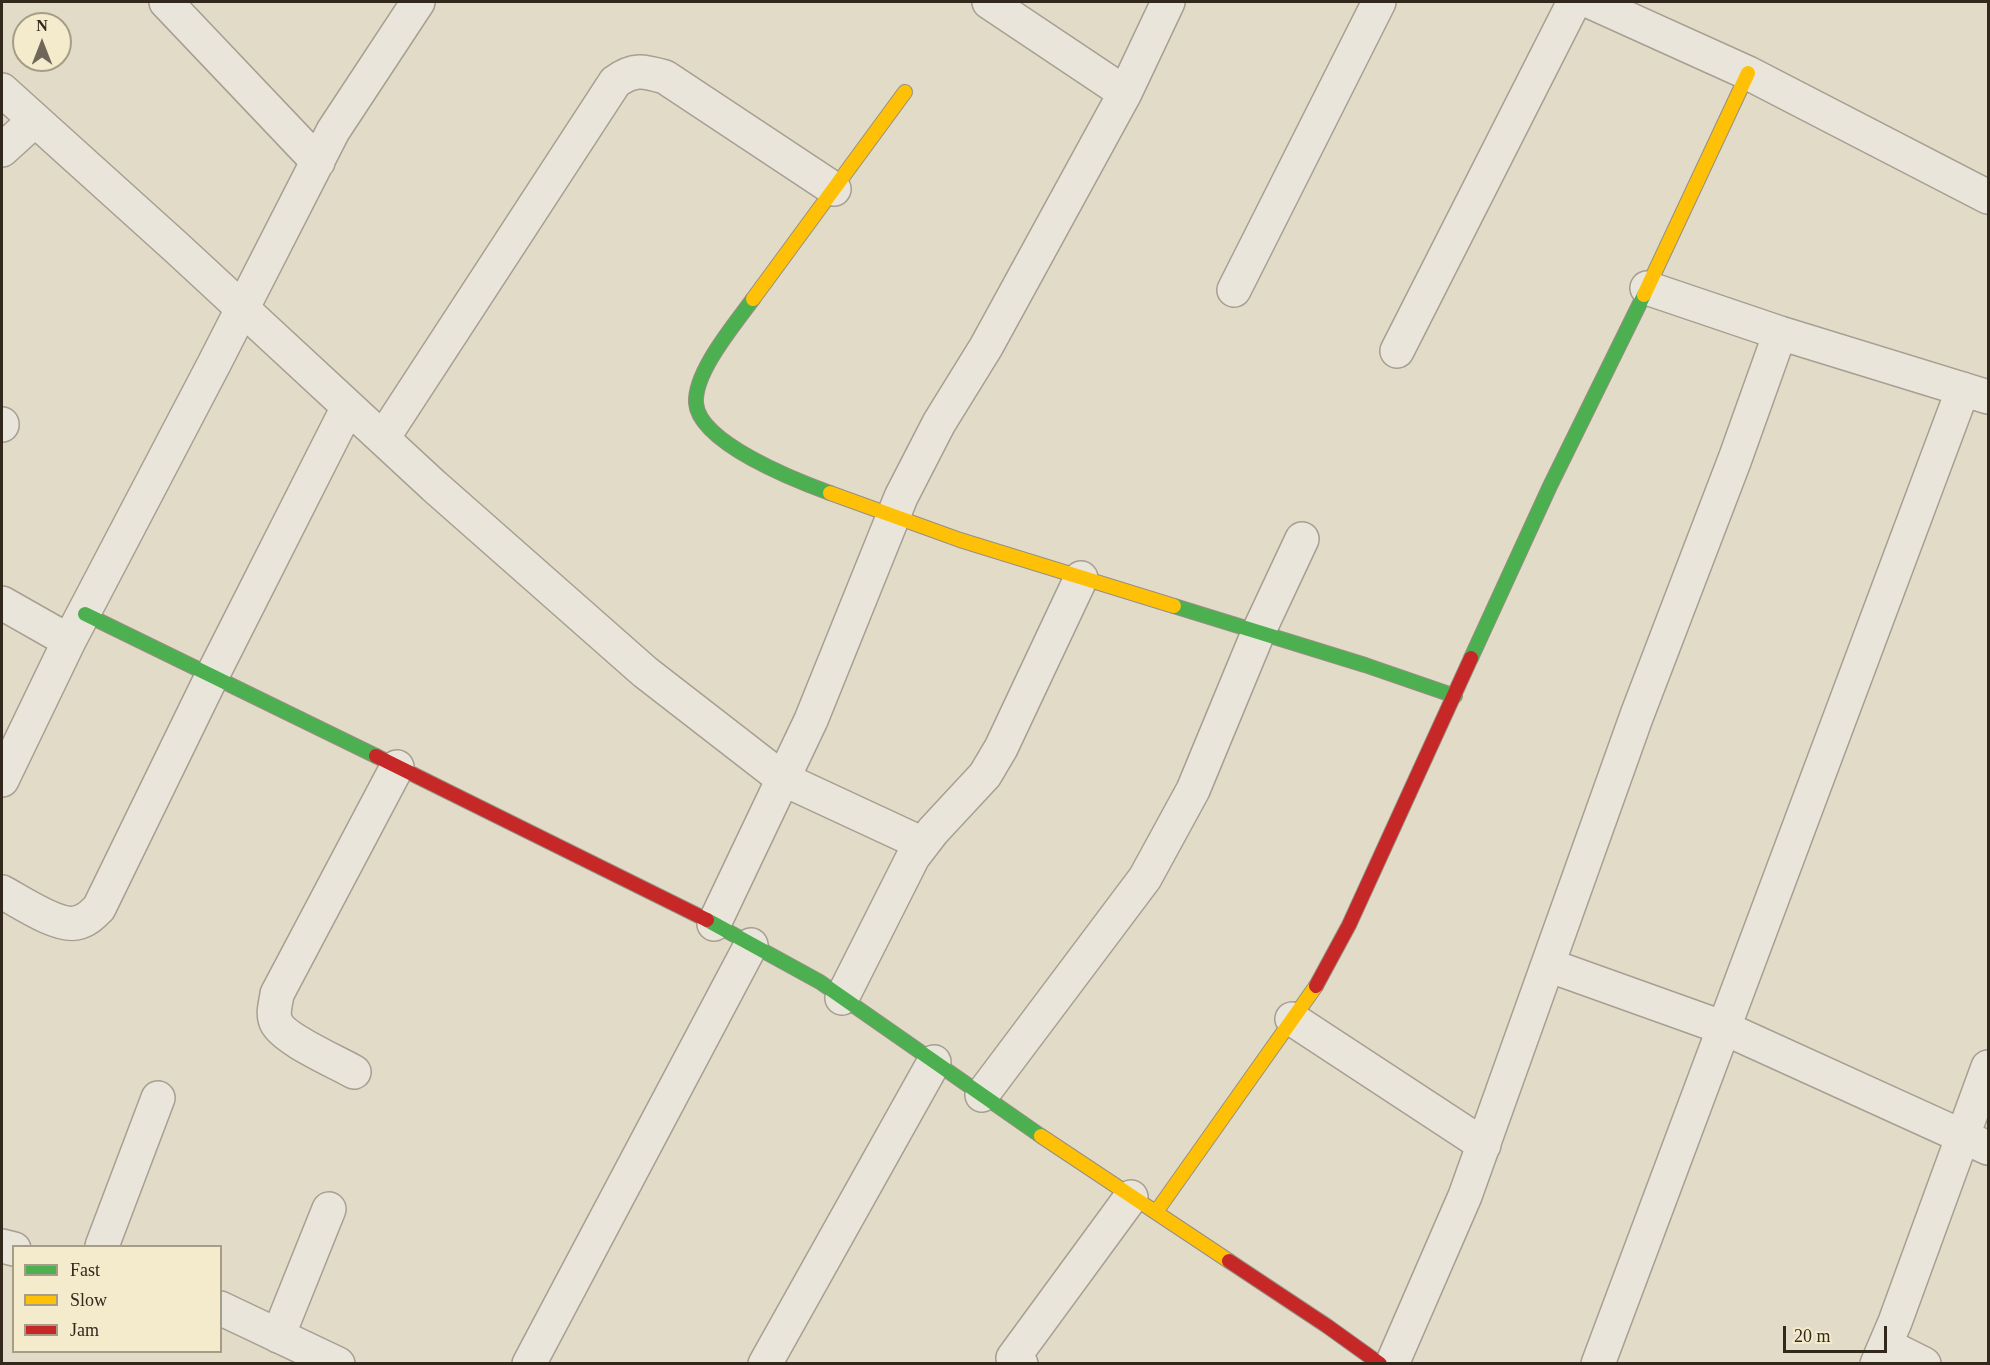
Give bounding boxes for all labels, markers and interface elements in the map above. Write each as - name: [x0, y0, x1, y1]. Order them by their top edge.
- north arrow: [12, 12, 72, 72]
- text: N: [36, 17, 48, 34]
- legend: [12, 1245, 222, 1353]
- text: Fast: [70, 1260, 100, 1280]
- text: Slow: [70, 1290, 107, 1310]
- scale bar: [1786, 1314, 1890, 1352]
- text: Jam: [70, 1320, 99, 1340]
- text: 20 m: [1794, 1326, 1831, 1346]

